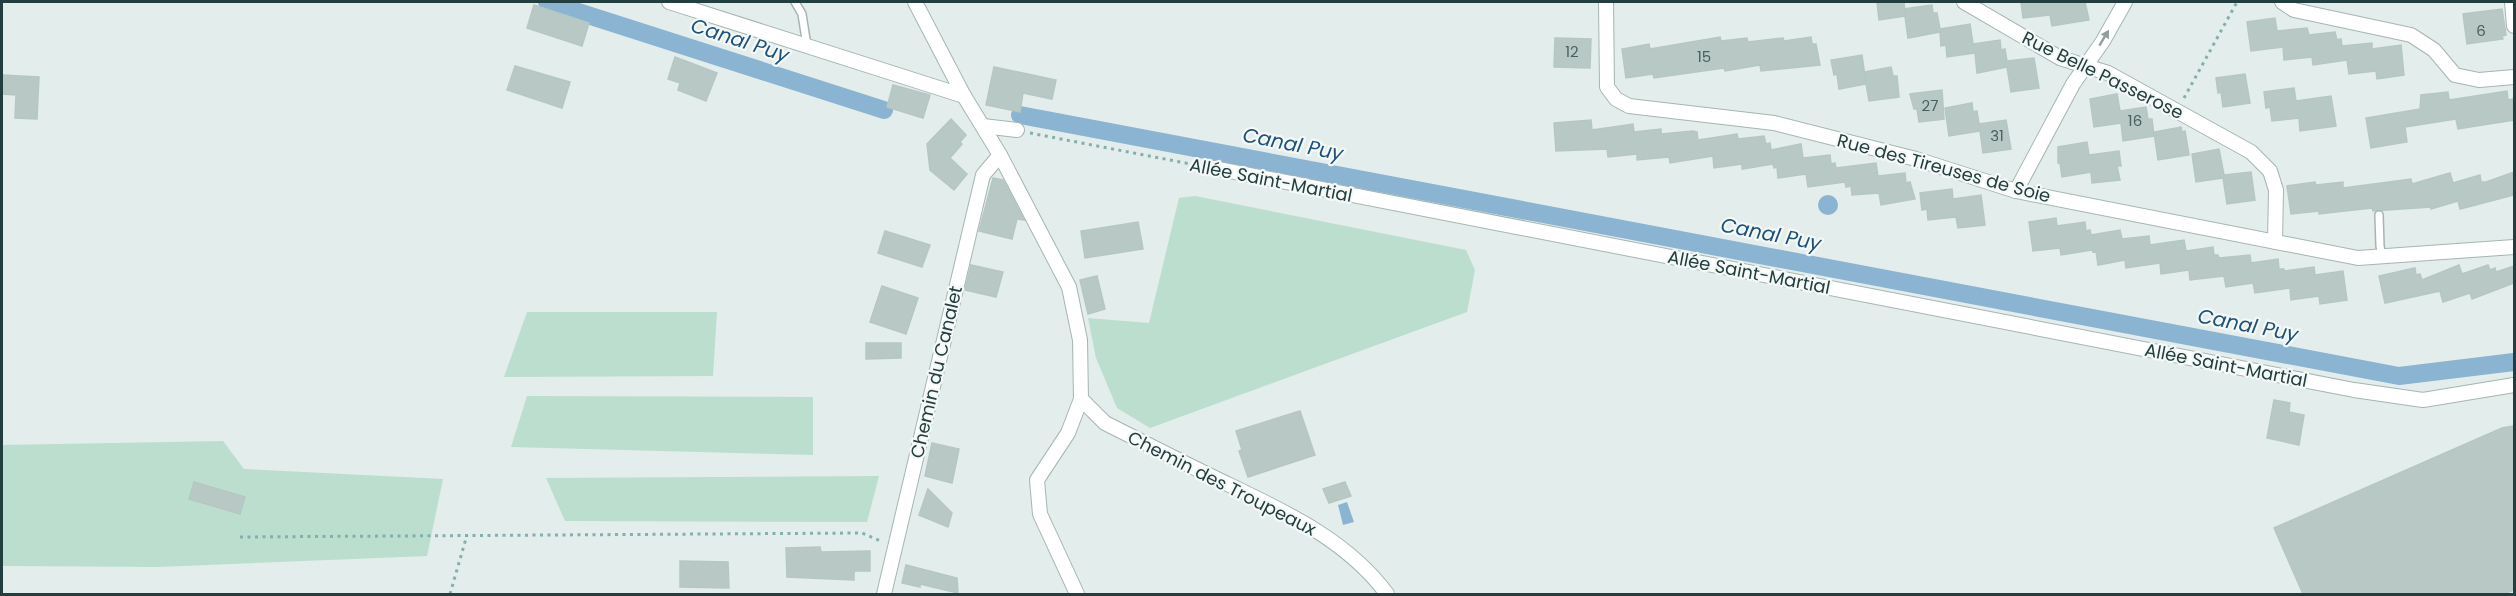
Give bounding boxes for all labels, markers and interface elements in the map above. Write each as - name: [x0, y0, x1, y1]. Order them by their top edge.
- water label: Canal Puy: [687, 11, 793, 69]
- house number: 6: [2476, 20, 2486, 41]
- street label: Rue Belle Passerose: [2018, 25, 2188, 125]
- one-way arrow: [2099, 30, 2110, 46]
- house number: 12: [1565, 41, 1579, 62]
- house number: 15: [1697, 46, 1711, 67]
- house number: 27: [1922, 95, 1938, 116]
- house number: 16: [2128, 110, 2142, 131]
- water label: Canal Puy: [1240, 121, 1346, 168]
- house number: 31: [1990, 125, 2004, 146]
- street label: Rue des Tireuses de Soie: [1834, 127, 2054, 209]
- street label: Allée Saint-Martial: [1188, 152, 1354, 208]
- water label: Canal Puy: [1718, 211, 1824, 258]
- street label: Allée Saint-Martial: [1666, 244, 1832, 300]
- street label: Chemin du Canalet: [904, 283, 968, 461]
- water label: Canal Puy: [2195, 302, 2301, 349]
- street label: Allée Saint-Martial: [2143, 337, 2309, 393]
- street label: Chemin des Troupeaux: [1123, 425, 1321, 542]

